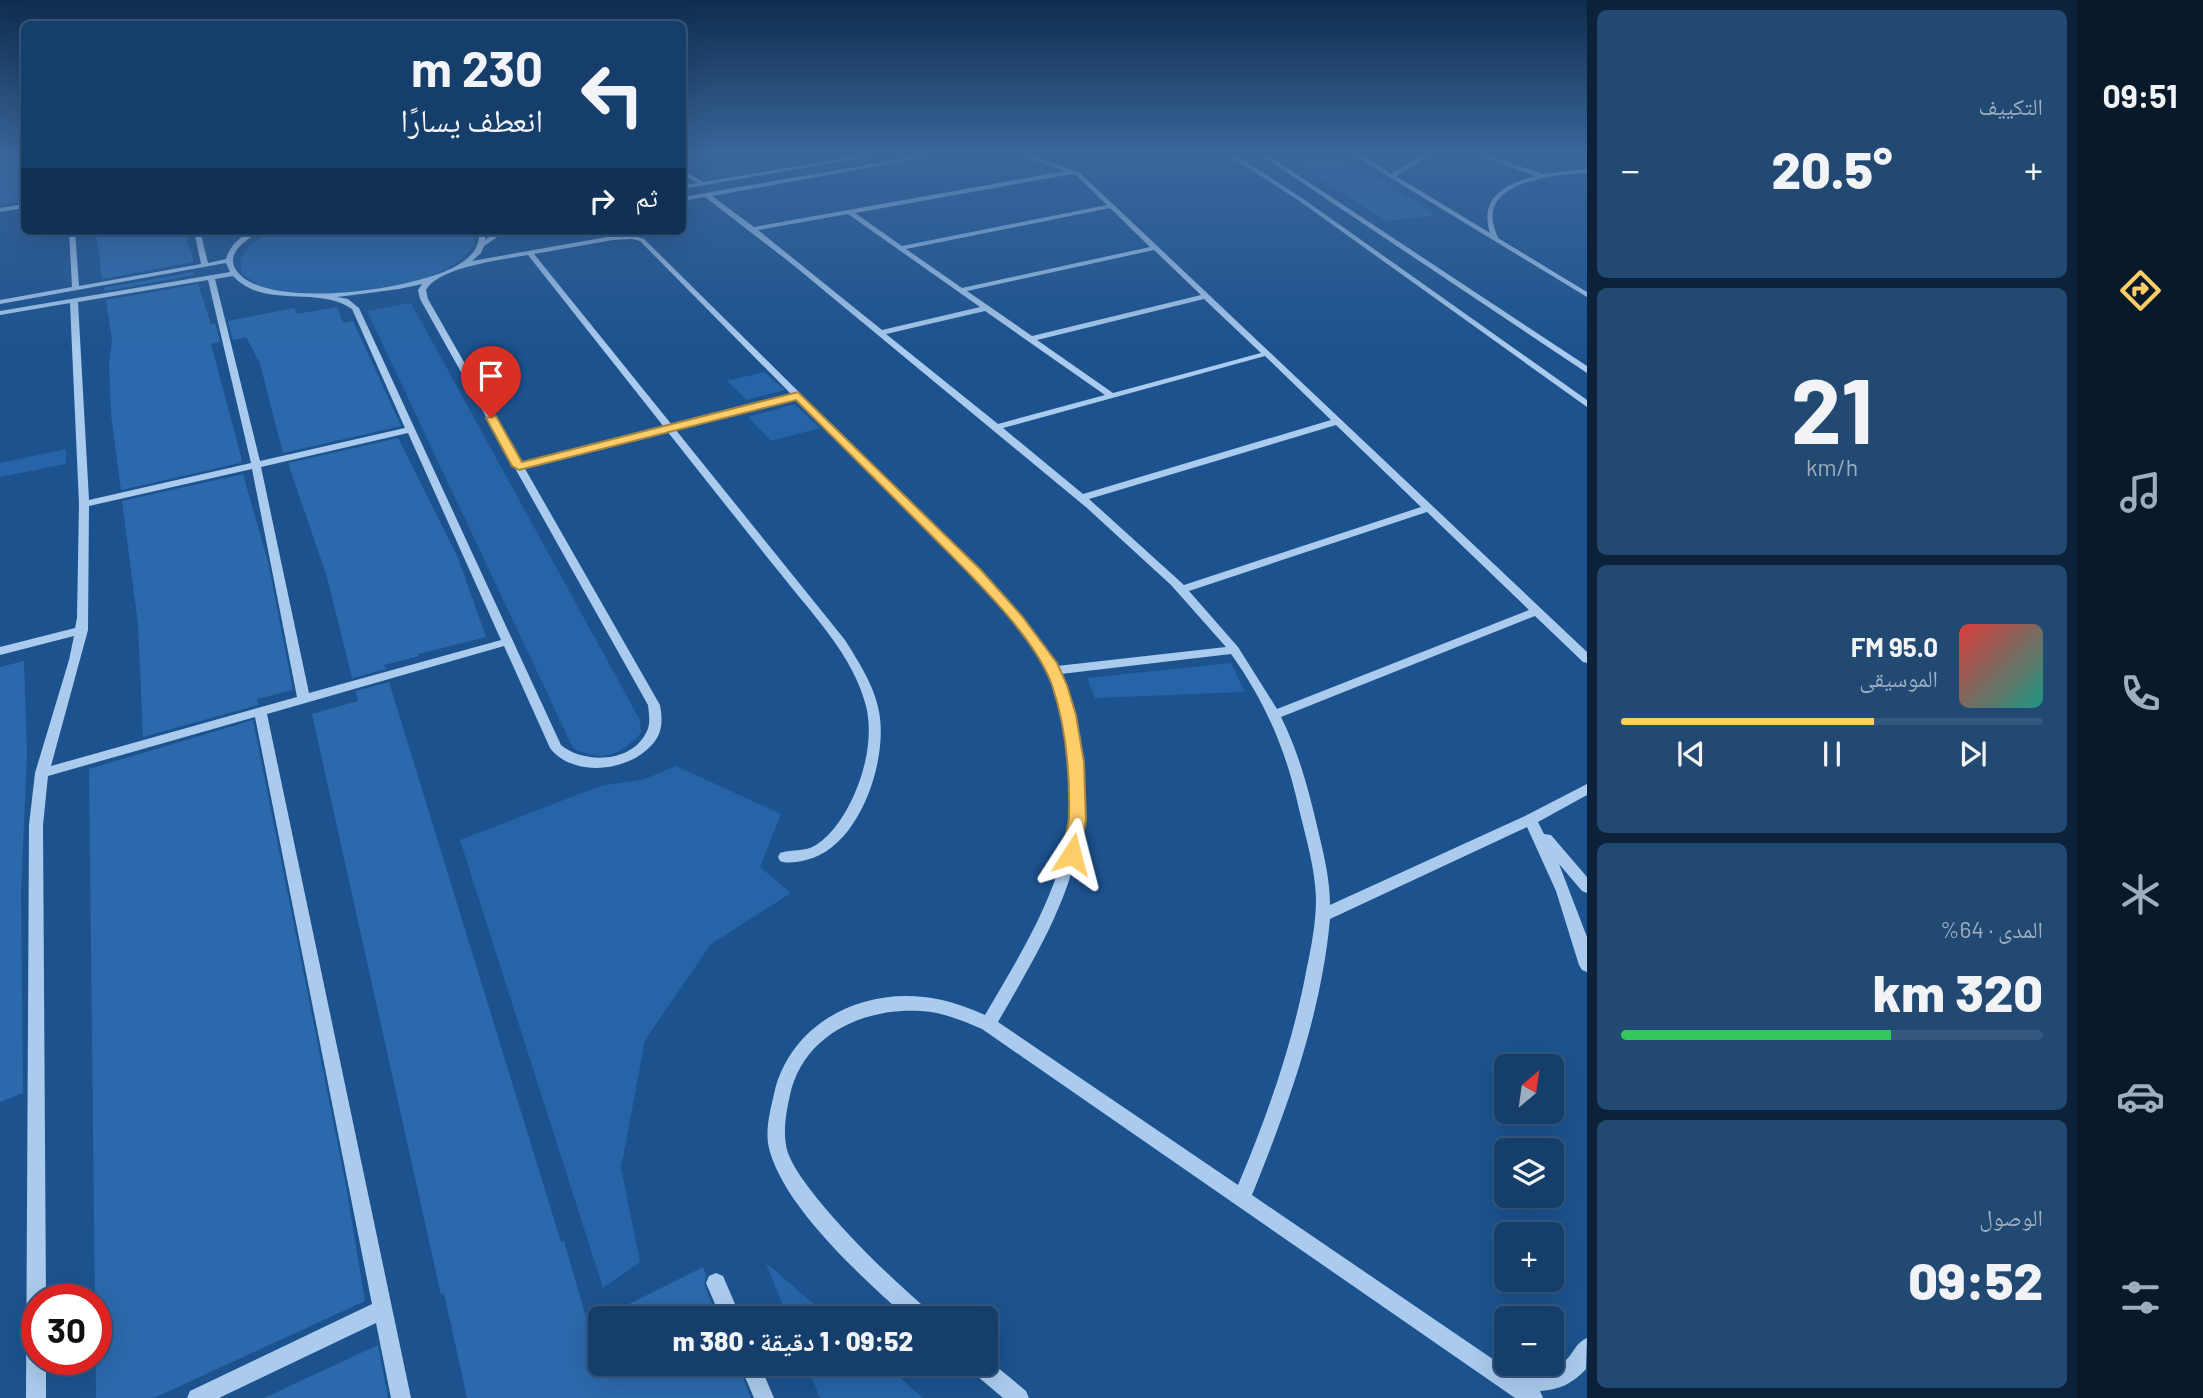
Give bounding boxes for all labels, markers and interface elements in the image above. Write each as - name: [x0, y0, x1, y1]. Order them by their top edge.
- text: 230 m: [411, 38, 543, 97]
- icon: left: [567, 49, 658, 140]
- text: 09:51: [2102, 76, 2178, 114]
- text: التكييف: [1978, 92, 2043, 120]
- text: انعطف يسارًا: [400, 100, 543, 138]
- text: 20.5°: [1771, 137, 1893, 199]
- text: −: [1621, 146, 1640, 192]
- text: +: [2024, 146, 2043, 192]
- text: ثم: [635, 181, 658, 212]
- icon: right: [583, 182, 621, 220]
- icon: directions: [2116, 266, 2165, 315]
- pin: [461, 346, 521, 418]
- text: 21: [1791, 353, 1873, 462]
- icon: arrive: [472, 357, 510, 395]
- text: km/h: [1806, 453, 1858, 481]
- icon: music: [2116, 468, 2165, 517]
- text: 95.0 FM: [1851, 631, 1938, 662]
- text: الموسيقى: [1859, 664, 1938, 692]
- icon: phone: [2116, 669, 2165, 718]
- icon: previous: [1672, 735, 1710, 773]
- icon: pause: [1813, 735, 1851, 773]
- icon: next: [1954, 735, 1992, 773]
- position arrow: [1035, 817, 1109, 891]
- icon: climate: [2116, 870, 2165, 919]
- text: المدى · 64%: [1940, 915, 2043, 943]
- text: 320 km: [1873, 960, 2043, 1022]
- north arrow: [1494, 1054, 1564, 1124]
- map controls: [1494, 1054, 1564, 1376]
- icon: car: [2116, 1072, 2165, 1121]
- button: layers: [1494, 1138, 1564, 1208]
- text: الوصول: [1979, 1203, 2043, 1231]
- button: +: [1494, 1222, 1564, 1292]
- text: 09:52: [1908, 1248, 2043, 1310]
- icon: filters: [2116, 1273, 2165, 1322]
- speed limit sign: 30: [21, 1284, 112, 1375]
- button: −: [1494, 1306, 1564, 1376]
- text: 09:52 · 1 دقيقة · 380 m: [673, 1325, 913, 1356]

